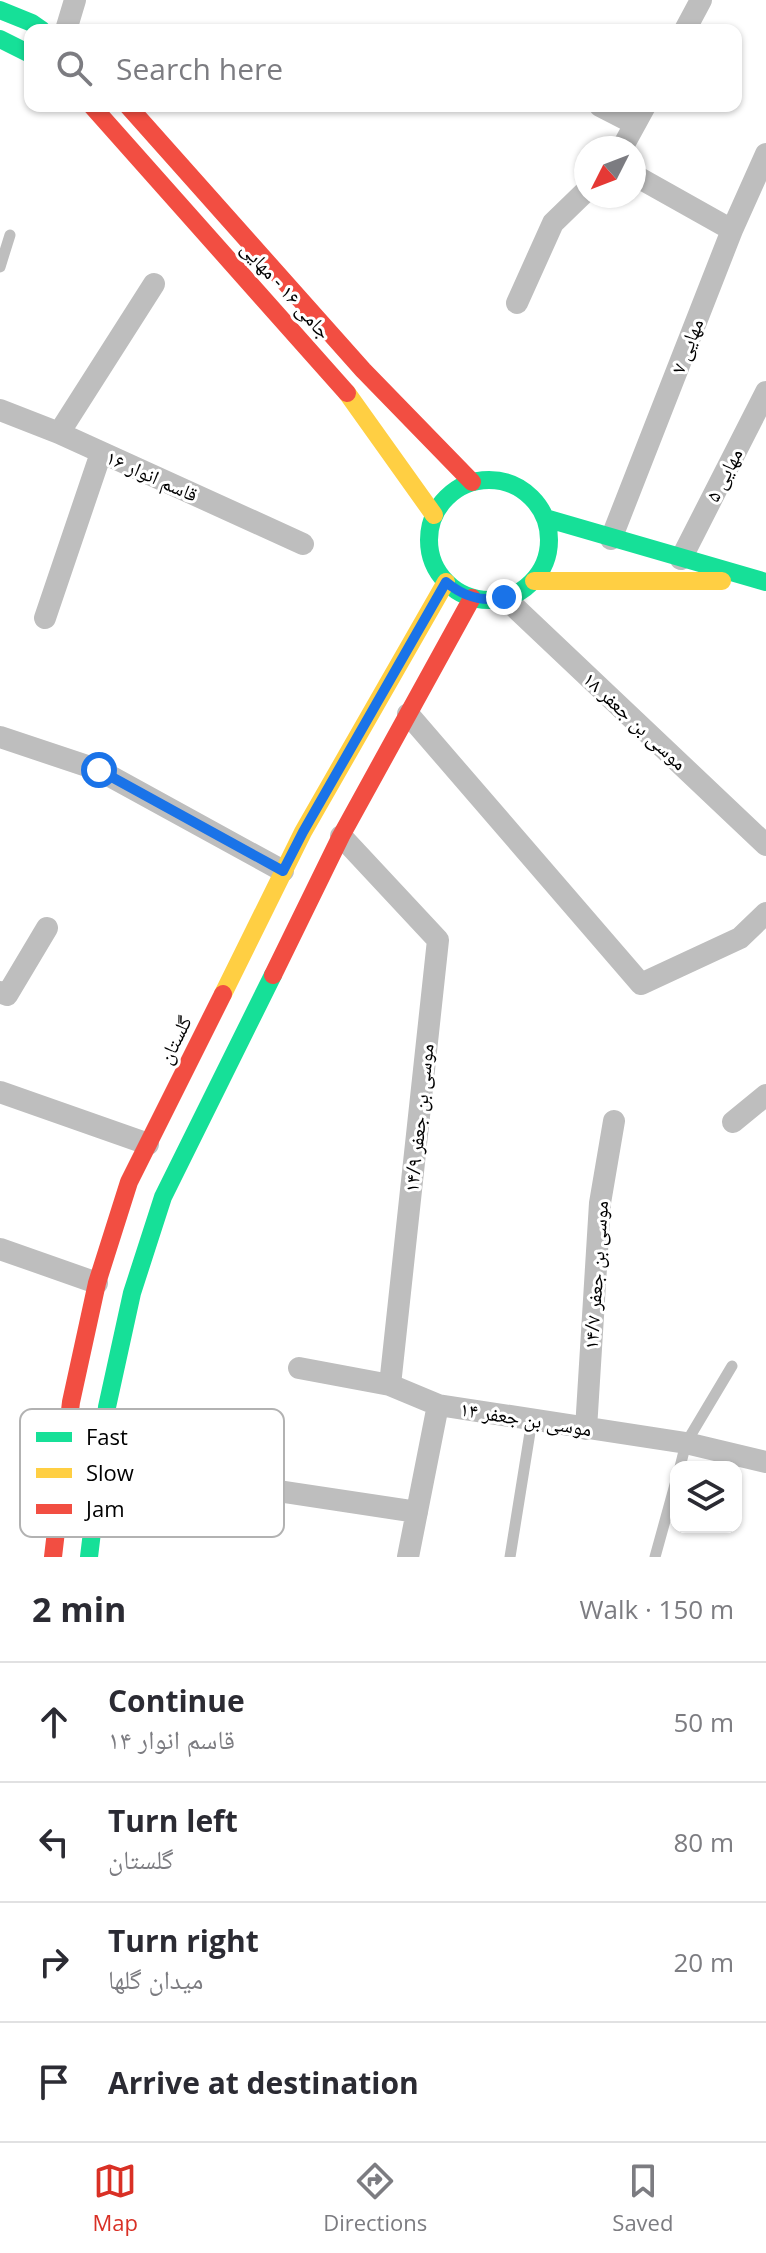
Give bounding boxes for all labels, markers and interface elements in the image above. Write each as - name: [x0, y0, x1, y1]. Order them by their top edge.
- search box: [24, 24, 742, 112]
- icon: search: [52, 46, 96, 90]
- text: Search here: [116, 48, 283, 89]
- north arrow: [574, 136, 646, 208]
- street label: جامی ۱۶ - مهایی: [235, 235, 338, 345]
- street label: مهایی ۷: [664, 315, 709, 377]
- street label: قاسم انوار ۱۶: [102, 443, 202, 509]
- street label: مهایی ۵: [699, 443, 748, 506]
- route end: [486, 579, 522, 615]
- street label: موسی بن جعفر ۱۸: [578, 665, 693, 776]
- route start: [81, 752, 117, 788]
- street label: گلستان: [151, 1011, 198, 1068]
- street label: موسی بن جعفر ۱۴/۹: [397, 1042, 440, 1194]
- street label: موسی بن جعفر ۱۴/۷: [577, 1200, 614, 1350]
- street label: موسی بن جعفر ۱۴: [458, 1395, 594, 1442]
- legend: [20, 1409, 284, 1537]
- text: Fast: [86, 1421, 128, 1451]
- text: Slow: [86, 1457, 134, 1487]
- map controls: [670, 1461, 742, 1533]
- button: layers: [670, 1461, 742, 1533]
- text: Jam: [84, 1493, 125, 1523]
- text: 2 min: [32, 1586, 126, 1632]
- text: Walk · 150 m: [580, 1591, 734, 1627]
- text: Continue: [108, 1680, 245, 1721]
- icon: ahead: [32, 1700, 76, 1744]
- text: 50 m: [673, 1704, 734, 1740]
- text: قاسم انوار ۱۴: [108, 1721, 235, 1757]
- text: Turn left: [108, 1800, 238, 1841]
- icon: left: [32, 1820, 76, 1864]
- text: 80 m: [673, 1824, 734, 1860]
- text: گلستان: [108, 1841, 174, 1877]
- text: Turn right: [108, 1920, 259, 1961]
- icon: right: [32, 1940, 76, 1984]
- text: 20 m: [673, 1944, 734, 1980]
- text: میدان گلها: [108, 1961, 203, 1997]
- icon: arrive: [32, 2060, 76, 2104]
- text: Arrive at destination: [108, 2062, 419, 2103]
- tab: Map: [93, 2159, 138, 2237]
- tab: Directions: [323, 2159, 427, 2237]
- tab: Saved: [612, 2159, 673, 2237]

